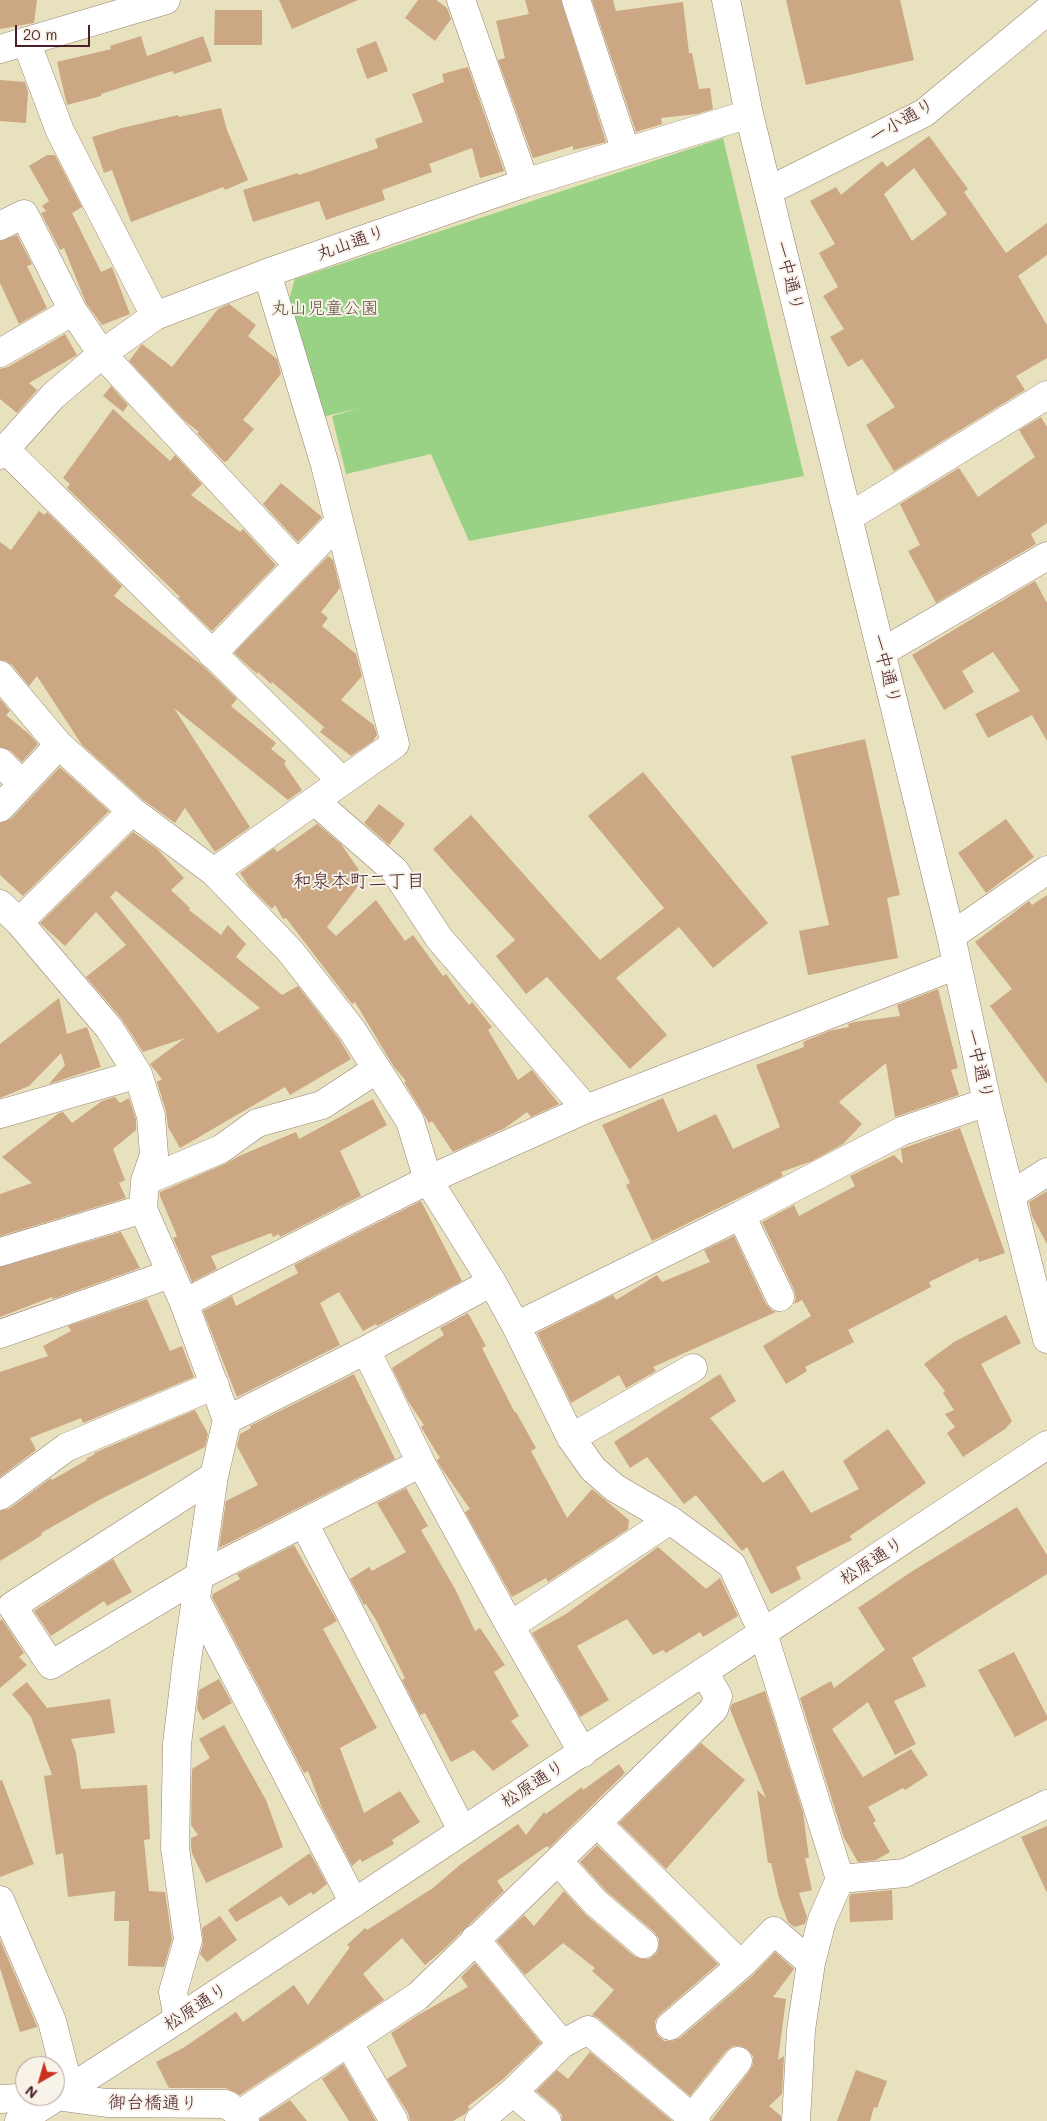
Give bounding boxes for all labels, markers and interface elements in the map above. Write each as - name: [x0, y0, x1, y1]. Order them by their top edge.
- scale bar: [18, 15, 92, 47]
- text: 20 m: [23, 24, 57, 44]
- street label: 一小通り: [865, 94, 939, 148]
- street label: 丸山通り: [313, 221, 389, 265]
- street label: 一中通り: [770, 238, 808, 314]
- park label: 丸山児童公園: [271, 297, 379, 319]
- street label: 一中通り: [867, 631, 905, 707]
- district label: 和泉本町二丁目: [293, 870, 425, 892]
- street label: 一中通り: [960, 1026, 998, 1102]
- street label: 松原通り: [836, 1532, 908, 1590]
- street label: 松原通り: [497, 1755, 569, 1813]
- street label: 松原通り: [160, 1978, 232, 2036]
- north arrow: [15, 2056, 65, 2106]
- text: N: [21, 2082, 41, 2103]
- street label: 御台橋通り: [108, 2091, 198, 2115]

